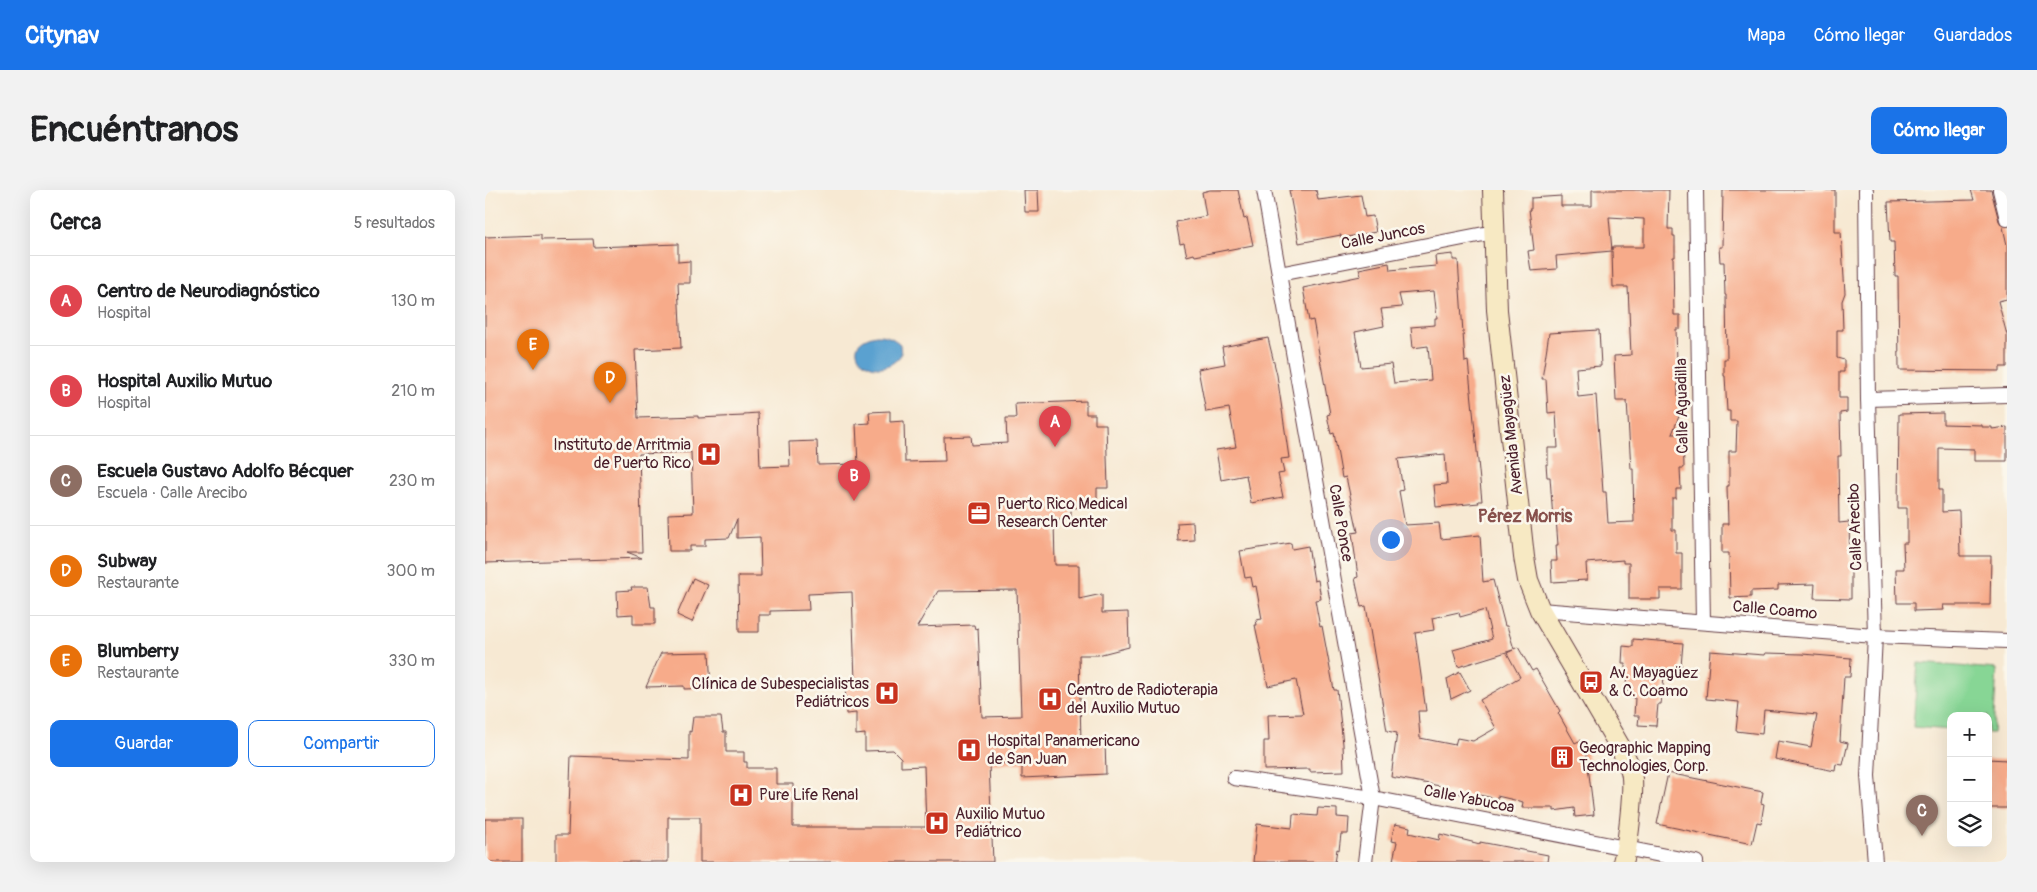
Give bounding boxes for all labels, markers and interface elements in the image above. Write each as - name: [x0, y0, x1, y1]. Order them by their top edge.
- text: Citynav: [25, 21, 100, 50]
- text: Mapa: [1747, 24, 1785, 47]
- text: Cómo llegar: [1813, 24, 1905, 47]
- text: Guardados: [1933, 24, 2012, 47]
- button: Cómo llegar: [1871, 107, 2007, 154]
- text: Encuéntranos: [30, 108, 238, 152]
- text: Cerca: [50, 209, 101, 236]
- text: 5 resultados: [354, 213, 435, 233]
- street label: Calle Juncos: [1339, 218, 1427, 254]
- text: Centro de Neurodiagnóstico: [97, 279, 320, 303]
- text: A: [61, 291, 71, 311]
- text: 130 m: [391, 291, 435, 311]
- text: Hospital: [97, 303, 151, 323]
- pin: E: [517, 329, 549, 370]
- street label: Calle Aguadilla: [1671, 358, 1693, 454]
- pin: D: [594, 362, 626, 403]
- text: Hospital Auxilio Mutuo: [97, 369, 272, 393]
- street label: Avenida Mayagüez: [1495, 374, 1527, 496]
- text: B: [61, 381, 71, 401]
- text: 210 m: [391, 381, 435, 401]
- text: Hospital: [97, 393, 151, 413]
- pin: A: [1039, 406, 1071, 447]
- place label: Instituto de Arritmia de Puerto Rico: [553, 435, 691, 473]
- hospital icon: Instituto de Arritmia de Puerto Rico: [696, 441, 722, 467]
- text: Escuela Gustavo Adolfo Bécquer: [97, 459, 353, 483]
- pin: B: [838, 460, 870, 501]
- text: C: [61, 471, 71, 491]
- text: 230 m: [389, 471, 435, 491]
- text: Escuela · Calle Arecibo: [97, 483, 247, 503]
- street label: Calle Ponce: [1324, 483, 1358, 564]
- street label: Calle Arecibo: [1843, 483, 1867, 571]
- place label: Puerto Rico Medical Research Center: [997, 494, 1128, 532]
- office icon: Puerto Rico Medical Research Center: [966, 500, 992, 526]
- district label: Pérez Morris: [1478, 505, 1573, 528]
- your location: [1378, 527, 1404, 553]
- text: Subway: [97, 549, 157, 573]
- text: D: [61, 561, 71, 581]
- text: 300 m: [387, 561, 435, 581]
- text: Restaurante: [97, 573, 179, 593]
- street label: Calle Coamo: [1732, 596, 1819, 624]
- text: Blumberry: [97, 639, 179, 663]
- text: E: [62, 651, 70, 671]
- text: 330 m: [389, 651, 435, 671]
- text: Restaurante: [97, 663, 179, 683]
- place label: Av. Mayagüez & C. Coamo: [1609, 663, 1698, 701]
- bus stop icon: Av. Mayagüez & C. Coamo: [1578, 669, 1604, 695]
- place label: Clínica de Subespecialistas Pediátricos: [692, 674, 869, 712]
- hospital icon: Clínica de Subespecialistas Pediátricos: [874, 680, 900, 706]
- place label: Centro de Radioterapia del Auxilio Mutuo: [1067, 680, 1218, 718]
- hospital icon: Centro de Radioterapia del Auxilio Mutuo: [1037, 686, 1063, 712]
- map controls: [1947, 712, 1992, 847]
- button: +: [1947, 712, 1992, 757]
- button: Guardar: [50, 720, 238, 767]
- button: Compartir: [248, 720, 435, 767]
- place label: Hospital Panamericano de San Juan: [987, 731, 1140, 769]
- hospital icon: Hospital Panamericano de San Juan: [956, 737, 982, 763]
- place label: Geographic Mapping Technologies, Corp.: [1579, 738, 1711, 776]
- building icon: Geographic Mapping Technologies, Corp.: [1549, 744, 1575, 770]
- button: −: [1947, 757, 1992, 802]
- street label: Calle Yabucoa: [1422, 780, 1516, 818]
- hospital icon: Pure Life Renal: [728, 782, 754, 808]
- place label: Pure Life Renal: [759, 785, 859, 805]
- pin: C: [1906, 795, 1938, 836]
- button: layers: [1947, 802, 1992, 847]
- place label: Auxilio Mutuo Pediátrico: [955, 804, 1045, 842]
- hospital icon: Auxilio Mutuo Pediátrico: [924, 810, 950, 836]

